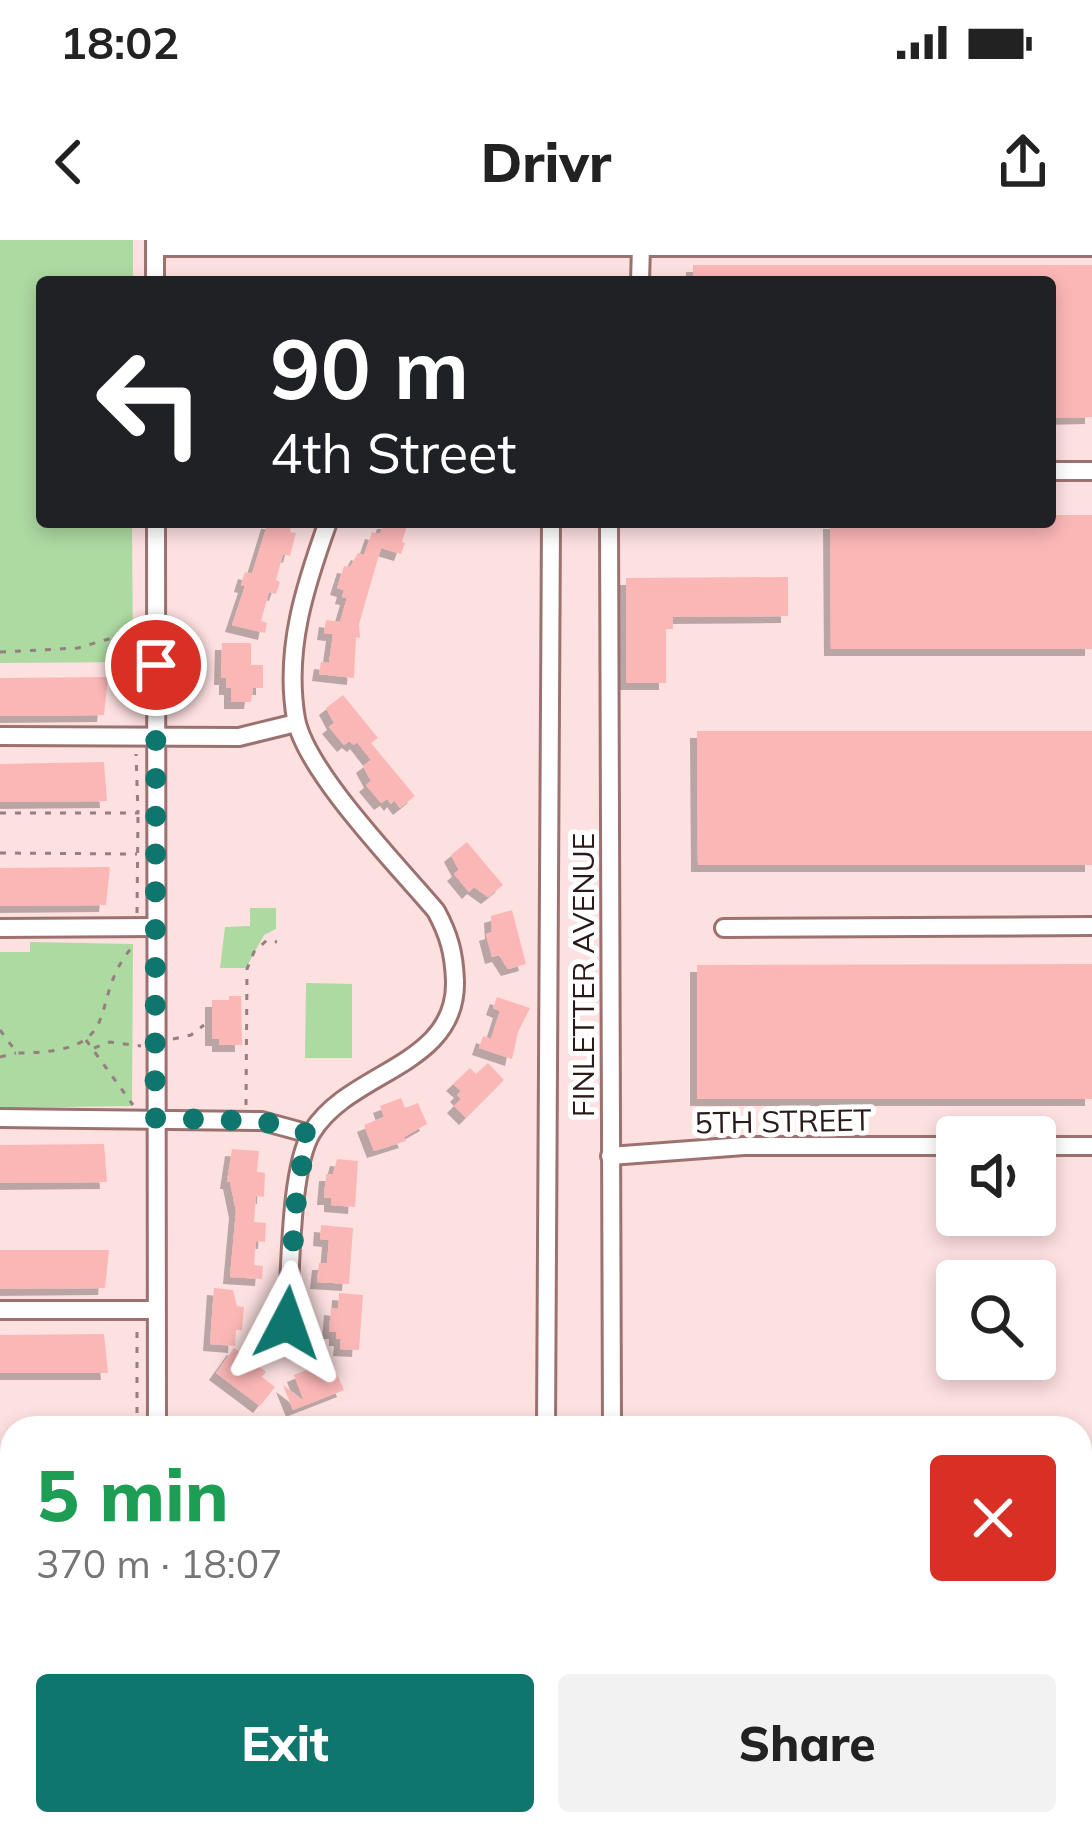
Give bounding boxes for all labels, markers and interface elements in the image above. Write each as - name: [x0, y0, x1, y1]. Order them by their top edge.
- text: 18:02: [60, 14, 179, 70]
- text: Drivr: [481, 128, 611, 196]
- icon: back: [36, 129, 102, 195]
- icon: share: [990, 129, 1056, 195]
- text: 90 m: [270, 315, 469, 420]
- icon: left: [72, 324, 228, 480]
- text: 4th Street: [270, 419, 516, 487]
- pin: [105, 614, 207, 716]
- icon: arrive: [123, 632, 189, 698]
- street label: FINLETTER AVENUE: [564, 833, 602, 1117]
- street label: 5TH STREET: [694, 1100, 872, 1142]
- map controls: [936, 1116, 1056, 1380]
- button: sound: [936, 1116, 1056, 1236]
- position arrow: [224, 1260, 350, 1386]
- button: search: [936, 1260, 1056, 1380]
- text: 5 min: [36, 1449, 229, 1539]
- button: close: [930, 1455, 1056, 1581]
- text: 370 m · 18:07: [36, 1539, 282, 1588]
- button: Exit: [36, 1674, 534, 1812]
- button: Share: [558, 1674, 1056, 1812]

